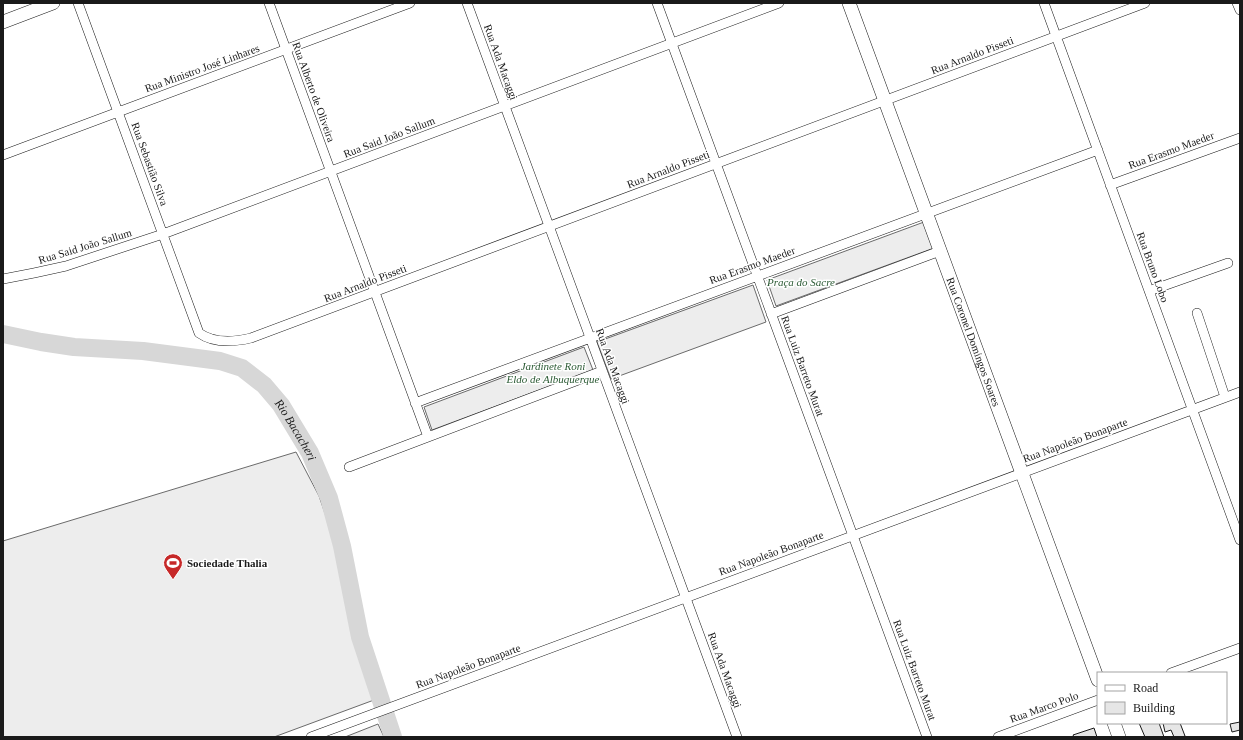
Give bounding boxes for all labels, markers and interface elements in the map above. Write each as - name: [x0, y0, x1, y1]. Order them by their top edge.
- street label: Rua Ada Macaggi: [482, 23, 520, 101]
- street label: Rua Arnaldo Pisseti: [929, 34, 1015, 76]
- street label: Rua Alberto de Oliveira: [290, 40, 338, 144]
- street label: Rua Ministro José Linhares: [143, 42, 261, 94]
- street label: Rua Said João Sallum: [342, 114, 437, 160]
- street label: Rua Sebastião Silva: [129, 121, 171, 207]
- street label: Rua Erasmo Maeder: [1126, 129, 1216, 171]
- street label: Rua Arnaldo Pisseti: [625, 148, 711, 190]
- street label: Rua Said João Sallum: [37, 226, 133, 266]
- street label: Rua Bruno Lobo: [1135, 230, 1171, 304]
- street label: Rua Erasmo Maeder: [707, 244, 797, 286]
- street label: Rua Arnaldo Pisseti: [322, 262, 408, 304]
- park label: Praça do Sacre: [766, 276, 835, 288]
- street label: Rua Coronel Domingos Soares: [944, 276, 1003, 408]
- street label: Rua Luiz Barreto Murat: [779, 314, 827, 418]
- street label: Rua Ada Macaggi: [594, 327, 632, 405]
- park label: Jardinete Roni Eldo de Albuquerque: [506, 360, 600, 385]
- water label: Rio Bacacheri: [271, 395, 319, 462]
- street label: Rua Napoleão Bonaparte: [1021, 415, 1129, 465]
- street label: Rua Napoleão Bonaparte: [717, 528, 825, 578]
- sports icon: Sociedade Thalia: [162, 552, 184, 580]
- place label: Sociedade Thalia: [187, 557, 268, 569]
- street label: Rua Luiz Barreto Murat: [891, 618, 939, 722]
- street label: Rua Ada Macaggi: [706, 631, 744, 709]
- street label: Rua Napoleão Bonaparte: [414, 641, 522, 691]
- legend: [1097, 672, 1227, 724]
- text: Road: [1133, 681, 1158, 695]
- street label: Rua Marco Polo: [1008, 689, 1080, 725]
- text: Building: [1133, 701, 1175, 715]

